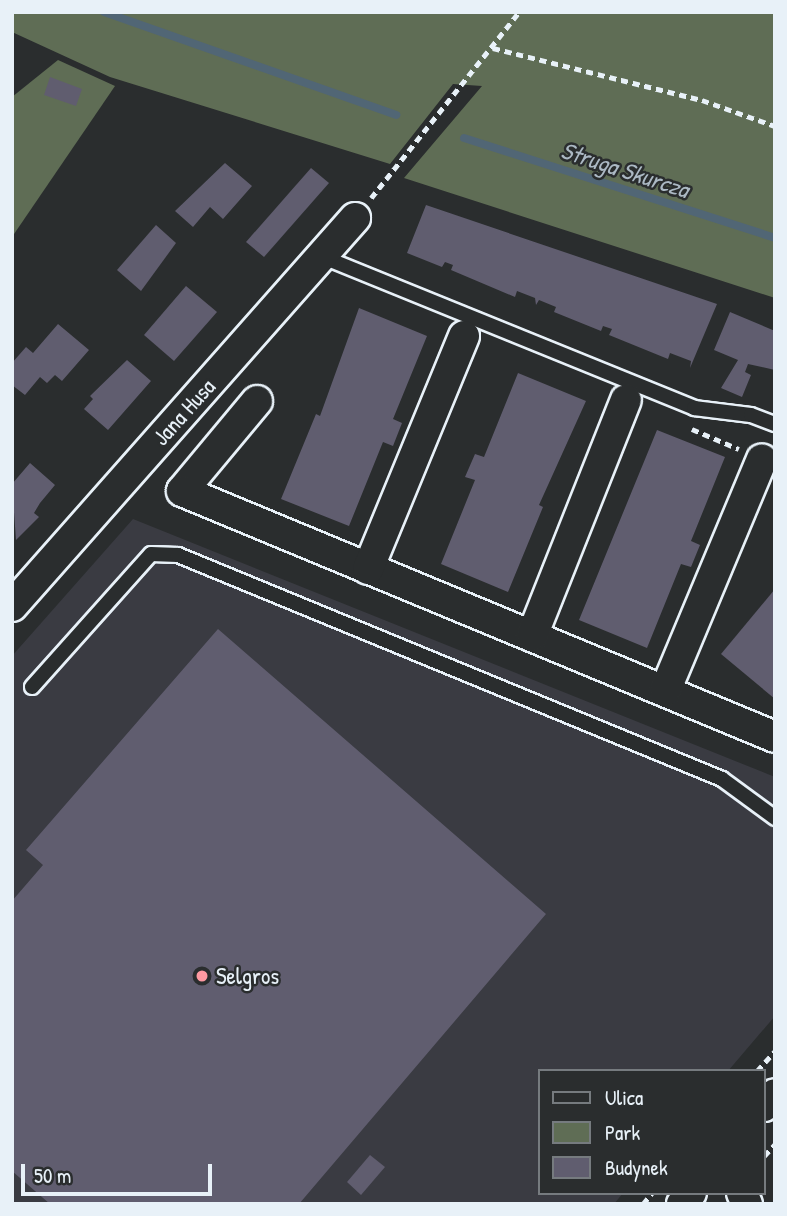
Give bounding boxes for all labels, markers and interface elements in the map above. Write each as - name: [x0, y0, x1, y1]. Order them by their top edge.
- water label: Struga Skurcza: [558, 136, 692, 204]
- street label: Jana Husa: [147, 373, 221, 451]
- place label: Selgros: [216, 962, 279, 990]
- marker: Selgros: [194, 968, 210, 984]
- legend: [538, 1069, 766, 1195]
- text: Ulica: [605, 1083, 643, 1112]
- text: Park: [605, 1118, 640, 1147]
- scale bar: [24, 1150, 215, 1194]
- text: Budynek: [605, 1153, 668, 1182]
- text: 50 m: [34, 1161, 71, 1190]

